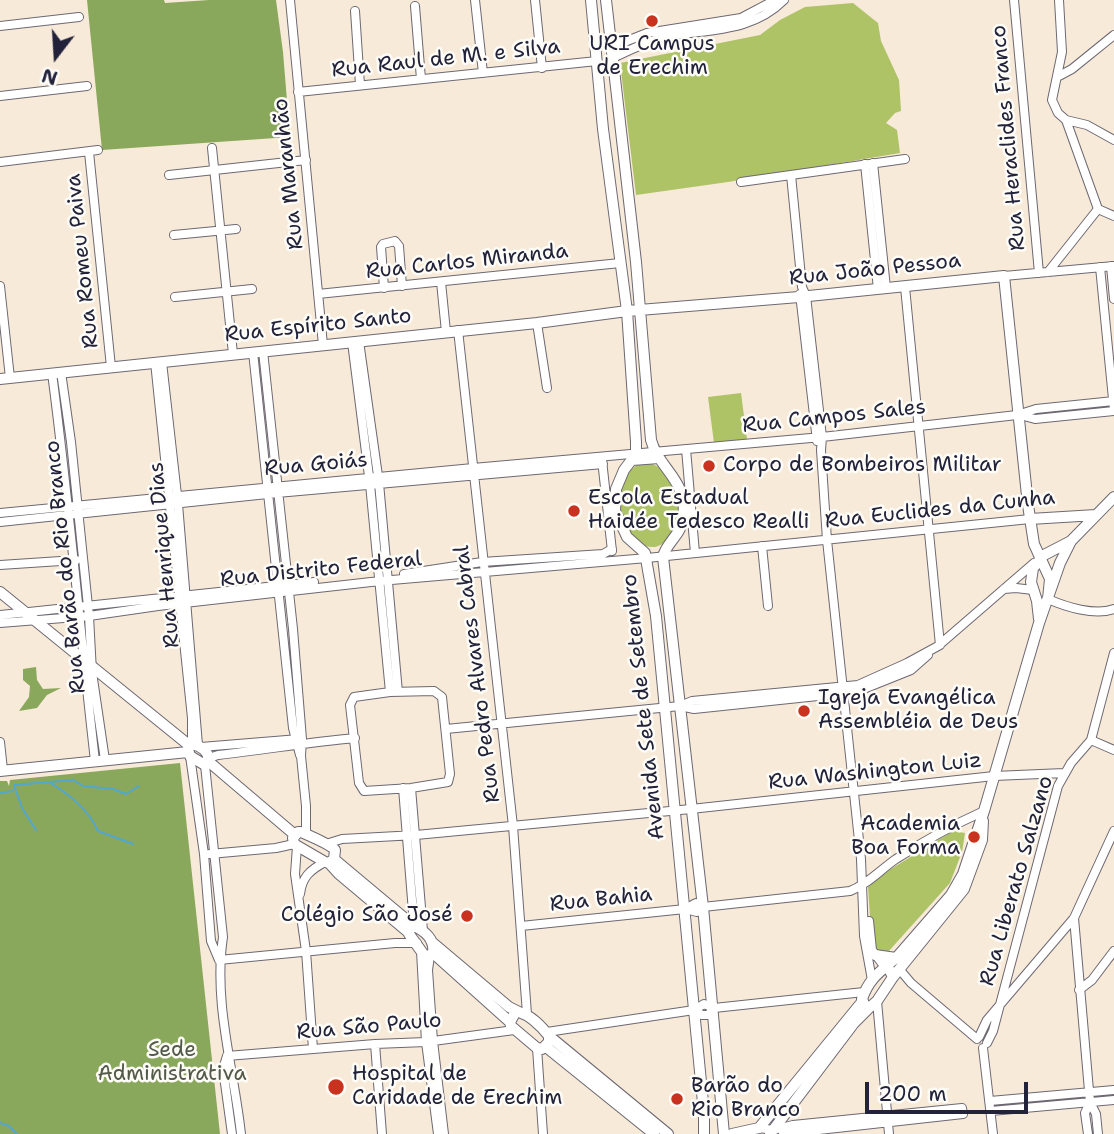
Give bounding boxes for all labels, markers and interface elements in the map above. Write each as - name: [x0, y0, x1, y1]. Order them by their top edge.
- marker: URI Campus de Erechim: [644, 13, 660, 29]
- north arrow: [21, 21, 91, 91]
- street label: Rua Heraclides Franco: [987, 24, 1031, 252]
- place label: URI Campus de Erechim: [589, 32, 715, 82]
- street label: Rua Raul de M. e Silva: [330, 34, 562, 84]
- text: N: [39, 62, 61, 91]
- street label: Rua Maranhão: [269, 97, 309, 251]
- street label: Rua Romeu Paiva: [61, 172, 105, 350]
- street label: Rua Carlos Miranda: [365, 239, 569, 285]
- street label: Rua João Pessoa: [788, 248, 962, 292]
- street label: Rua Espírito Santo: [223, 304, 413, 348]
- street label: Rua Campos Sales: [741, 395, 927, 439]
- street label: Rua Barão do Rio Branco: [40, 439, 92, 695]
- street label: Rua Goiás: [263, 448, 369, 482]
- place label: Corpo de Bombeiros Militar: [723, 453, 1002, 479]
- marker: Corpo de Bombeiros Militar: [701, 458, 717, 474]
- street label: Rua Henrique Dias: [144, 461, 186, 649]
- street label: Rua Euclides da Cunha: [824, 485, 1056, 535]
- place label: Escola Estadual Haidée Tedesco Realli: [588, 486, 809, 536]
- marker: Escola Estadual Haidée Tedesco Realli: [566, 503, 582, 519]
- street label: Rua Pedro Alvares Cabral: [450, 544, 506, 804]
- street label: Rua Distrito Federal: [219, 547, 423, 593]
- street label: Avenida Sete de Setembro: [618, 573, 670, 841]
- place label: Igreja Evangélica Assembléia de Deus: [818, 686, 1018, 736]
- marker: Igreja Evangélica Assembléia de Deus: [796, 703, 812, 719]
- street label: Rua Washington Luiz: [767, 748, 983, 796]
- street label: Rua Liberato Salzano: [975, 773, 1059, 989]
- place label: Academia Boa Forma: [851, 812, 960, 862]
- marker: Academia Boa Forma: [966, 829, 982, 845]
- street label: Rua Bahia: [549, 882, 653, 918]
- place label: Colégio São José: [281, 903, 453, 929]
- marker: Colégio São José: [459, 908, 475, 924]
- street label: Rua São Paulo: [295, 1008, 443, 1046]
- park label: Sede Administrativa: [98, 1038, 246, 1088]
- place label: Hospital de Caridade de Erechim: [352, 1062, 562, 1112]
- scale bar: [869, 1068, 1032, 1112]
- place label: Barão do Rio Branco: [691, 1074, 800, 1124]
- marker: Hospital de Caridade de Erechim: [326, 1077, 346, 1097]
- text: 200 m: [878, 1080, 947, 1108]
- marker: Barão do Rio Branco: [669, 1091, 685, 1107]

